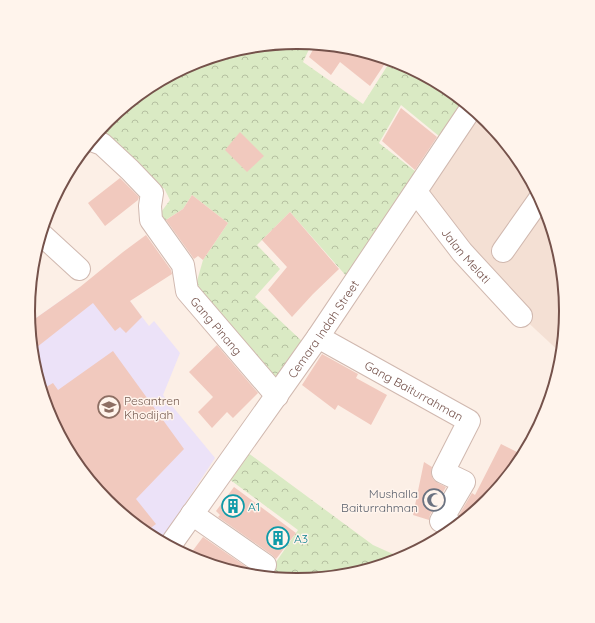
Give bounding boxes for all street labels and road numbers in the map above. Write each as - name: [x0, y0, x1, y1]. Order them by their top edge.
- street label: Jalan Melati: [439, 225, 494, 286]
- street label: Cemara Indah Street: [284, 277, 362, 381]
- street label: Gang Pinang: [188, 293, 246, 358]
- street label: Gang Baiturrahman: [362, 357, 466, 424]

